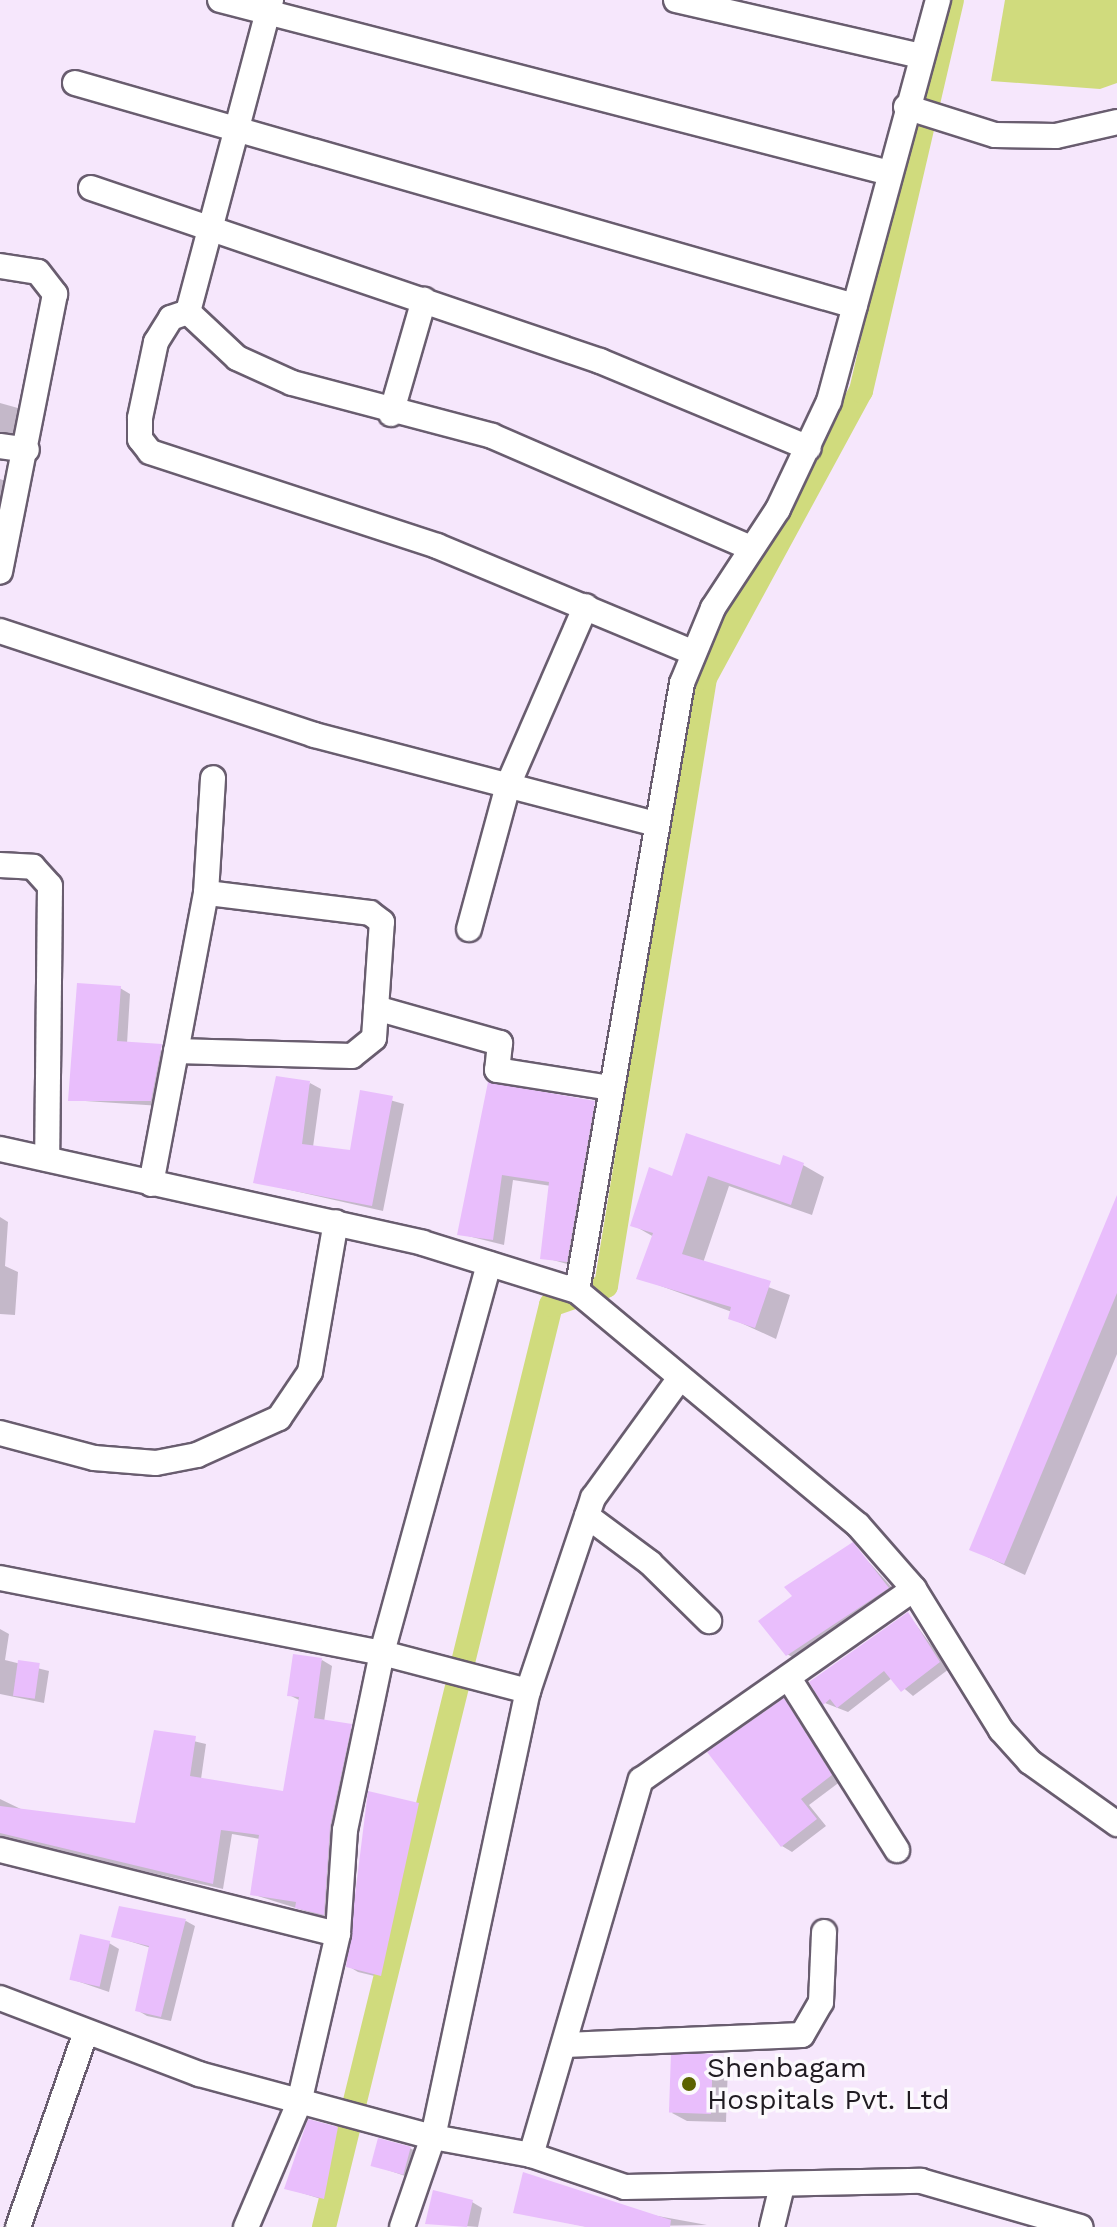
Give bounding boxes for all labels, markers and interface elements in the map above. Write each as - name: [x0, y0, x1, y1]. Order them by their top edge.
- place label: Shenbagam Hospitals Pvt. Ltd: [707, 2051, 950, 2117]
- marker: Shenbagam Hospitals Pvt. Ltd: [678, 2073, 700, 2095]

